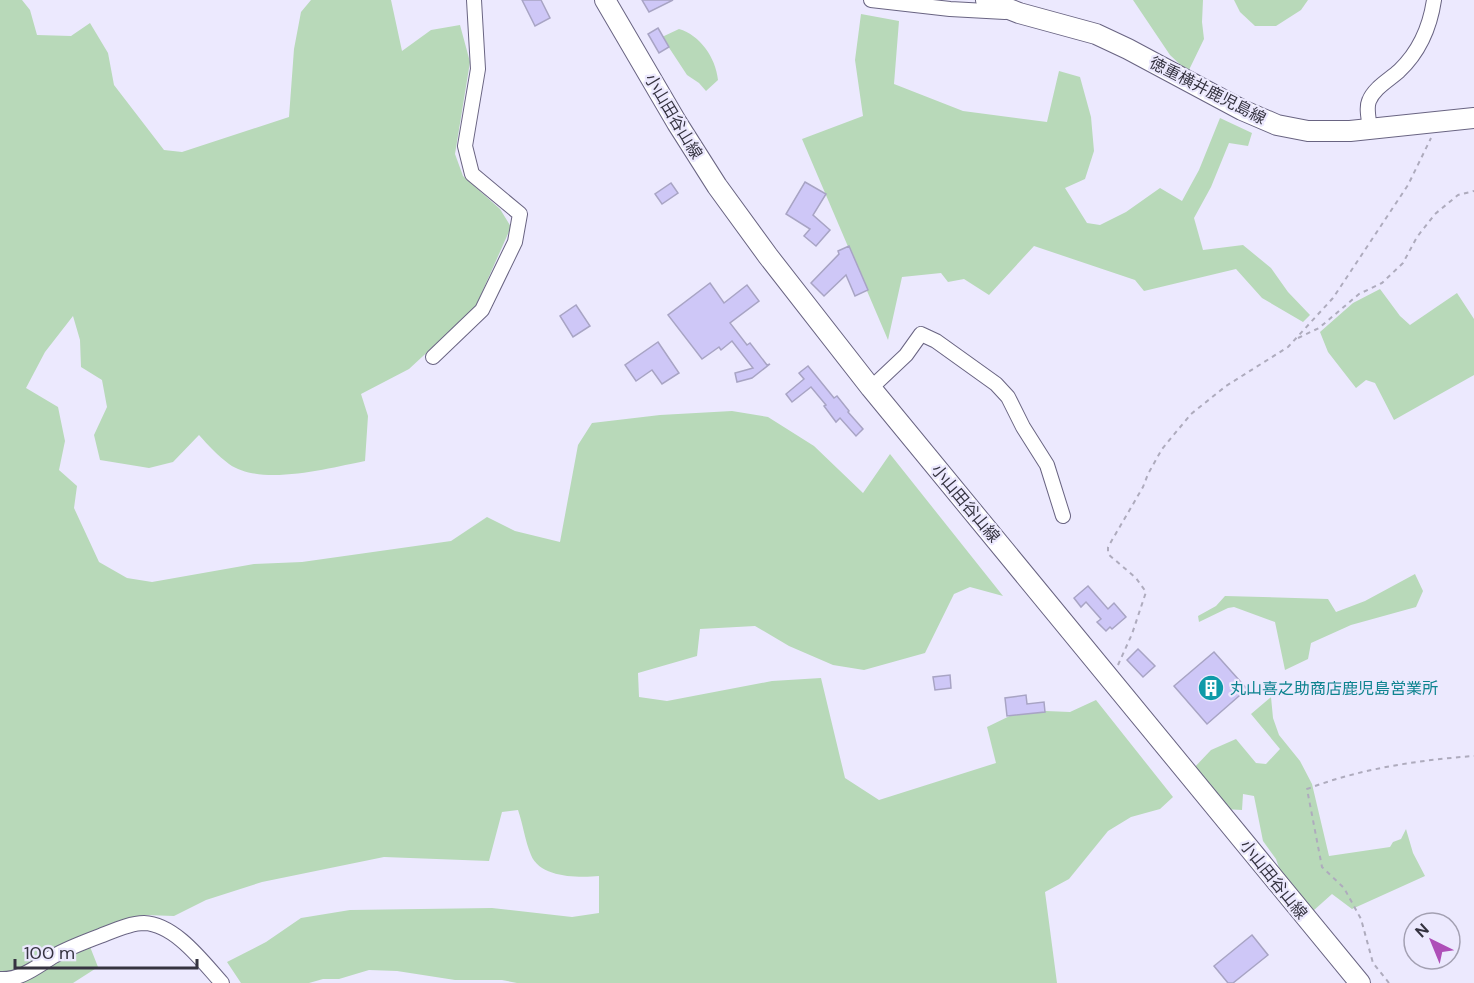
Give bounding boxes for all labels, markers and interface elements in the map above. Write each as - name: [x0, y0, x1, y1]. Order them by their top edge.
- street label: 徳重横井鹿児島線: [1146, 52, 1270, 129]
- street label: 小山田谷山線: [640, 70, 707, 163]
- street label: 小山田谷山線: [927, 460, 1005, 547]
- building icon: 丸山喜之助商店鹿児島営業所: [1196, 673, 1226, 703]
- place label: 丸山喜之助商店鹿児島営業所: [1230, 678, 1438, 699]
- street label: 小山田谷山線: [1235, 835, 1312, 923]
- north arrow: [1402, 911, 1462, 971]
- text: N: [1411, 919, 1434, 942]
- scale bar: [15, 932, 196, 970]
- text: 100 m: [24, 941, 75, 965]

